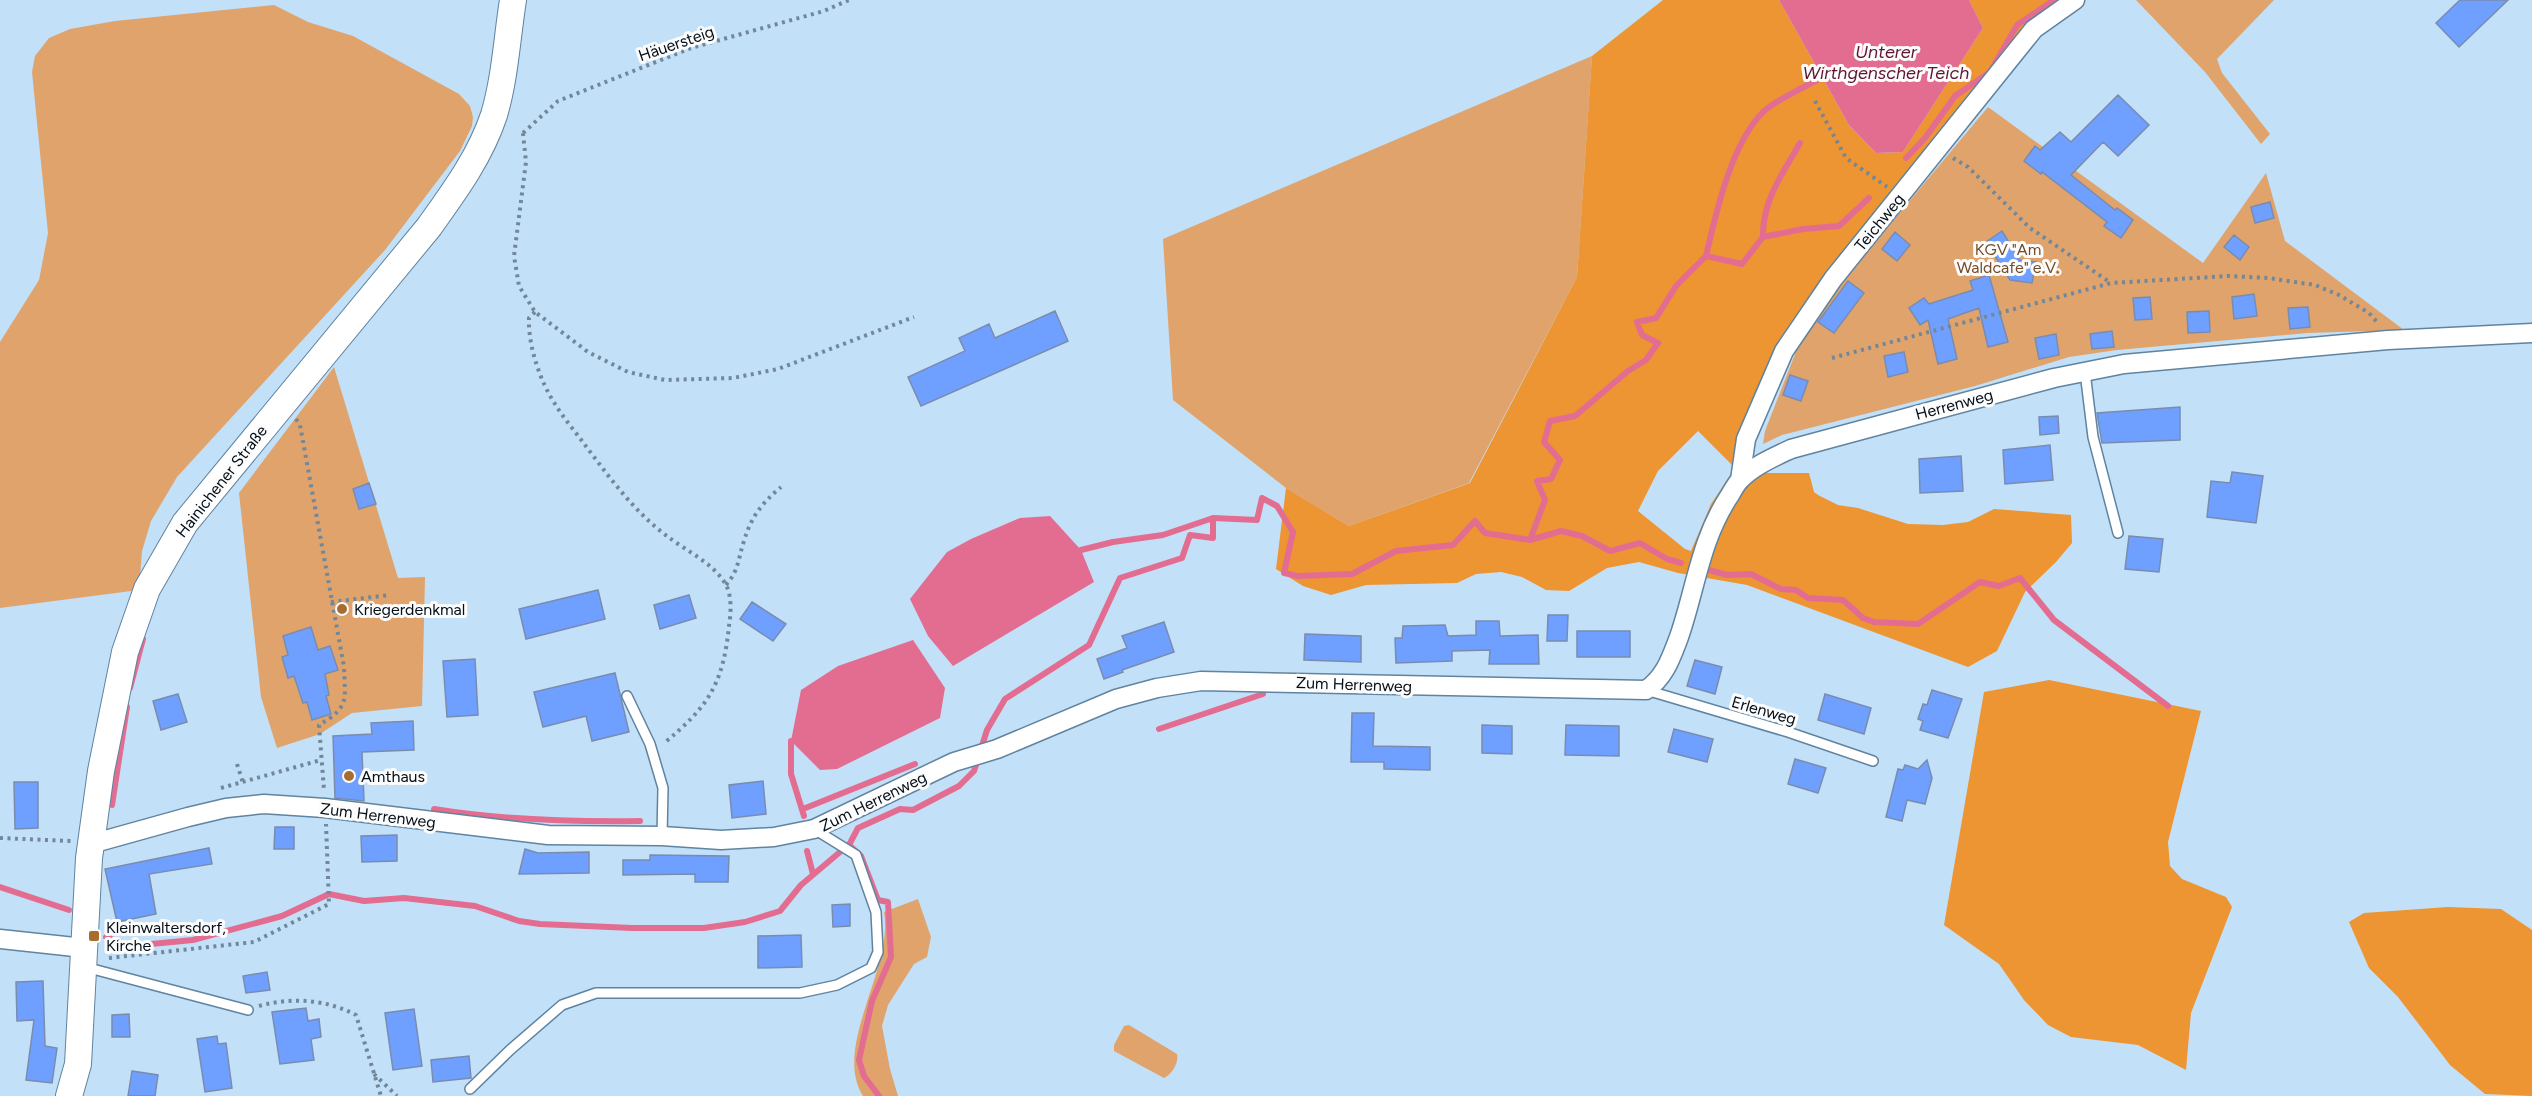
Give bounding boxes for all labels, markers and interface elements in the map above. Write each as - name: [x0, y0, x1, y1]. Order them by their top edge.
- street label: Häuersteig: [636, 22, 716, 65]
- water label: Unterer Wirthgenscher Teich: [1803, 41, 1969, 84]
- street label: Teichweg: [1851, 190, 1908, 255]
- park label: KGV "Am Waldcafe" e.V.: [1957, 240, 2059, 277]
- street label: Herrenweg: [1913, 385, 1995, 424]
- street label: Hainichener Straße: [172, 421, 271, 541]
- place label: Kriegerdenkmal: [354, 600, 465, 619]
- marker: Kriegerdenkmal: [335, 602, 349, 616]
- street label: Zum Herrenweg: [1296, 673, 1412, 696]
- street label: Erlenweg: [1729, 692, 1798, 729]
- place label: Amthaus: [361, 767, 425, 786]
- street label: Zum Herrenweg: [817, 767, 930, 835]
- marker: Amthaus: [342, 769, 356, 783]
- street label: Zum Herrenweg: [319, 799, 437, 832]
- place label: Kleinwaltersdorf, Kirche: [106, 918, 226, 955]
- marker: Kleinwaltersdorf, Kirche: [87, 929, 101, 943]

